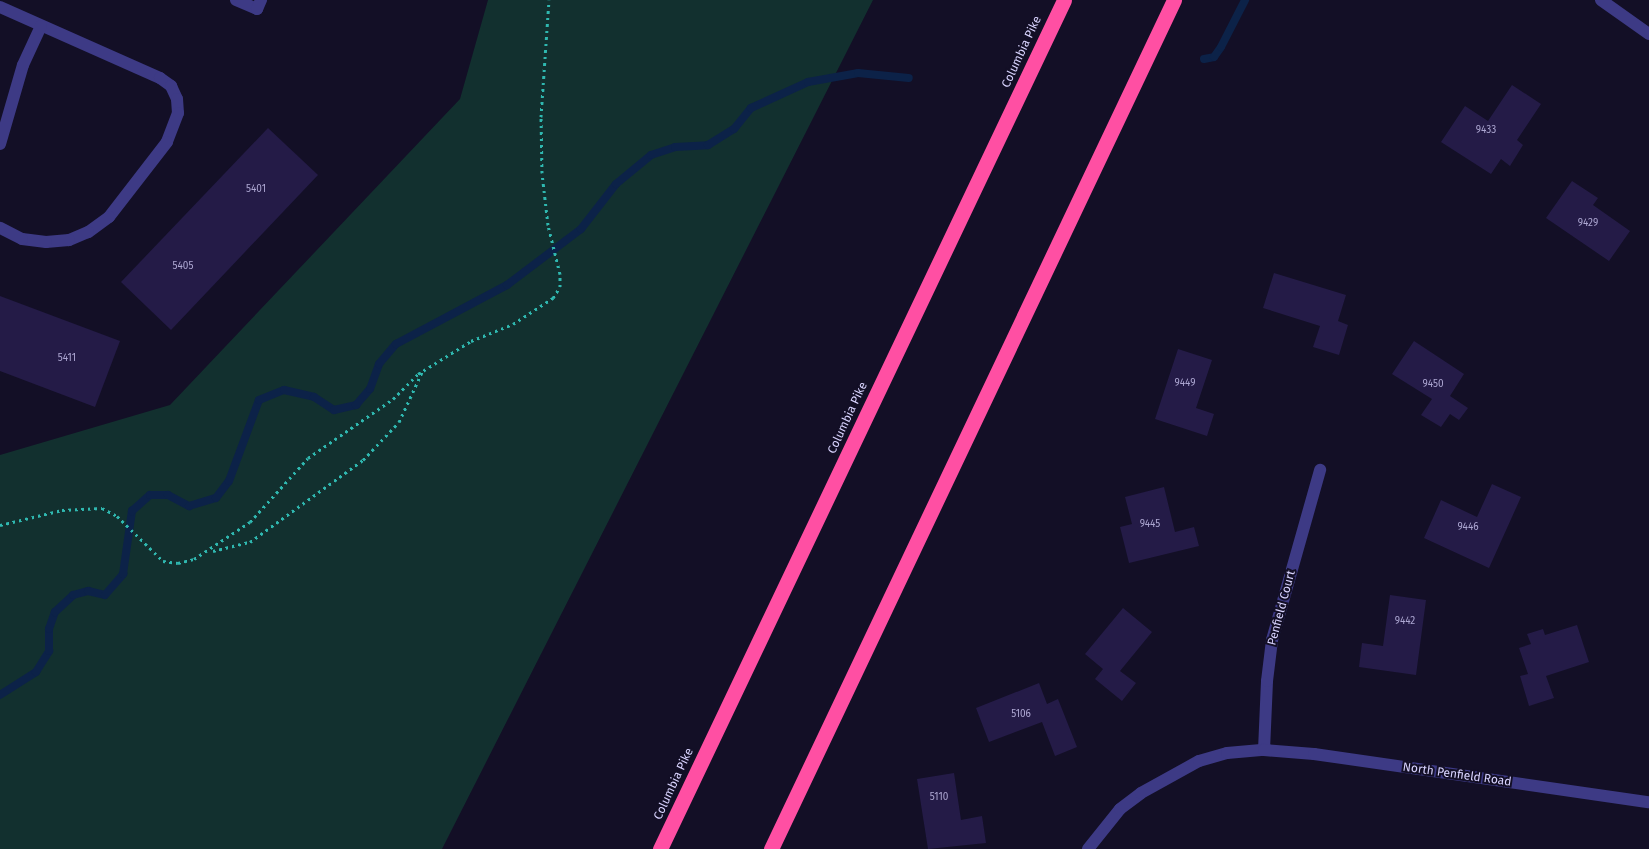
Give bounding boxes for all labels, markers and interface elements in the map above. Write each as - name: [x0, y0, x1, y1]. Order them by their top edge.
- street label: Columbia Pike: [999, 14, 1045, 90]
- house number: 9433: [1476, 125, 1496, 137]
- house number: 5401: [246, 184, 266, 196]
- house number: 9429: [1578, 218, 1598, 230]
- house number: 5405: [173, 261, 193, 273]
- house number: 5411: [58, 353, 76, 365]
- house number: 9449: [1175, 378, 1195, 390]
- house number: 9450: [1423, 379, 1443, 391]
- street label: Columbia Pike: [825, 380, 871, 456]
- house number: 9445: [1140, 519, 1160, 531]
- house number: 9446: [1457, 522, 1479, 534]
- street label: Penfield Court: [1265, 569, 1299, 647]
- house number: 9442: [1395, 616, 1415, 628]
- house number: 5106: [1011, 709, 1031, 721]
- street label: Columbia Pike: [651, 746, 697, 822]
- street label: North Penfield Road: [1402, 760, 1512, 790]
- house number: 5110: [930, 792, 948, 804]

